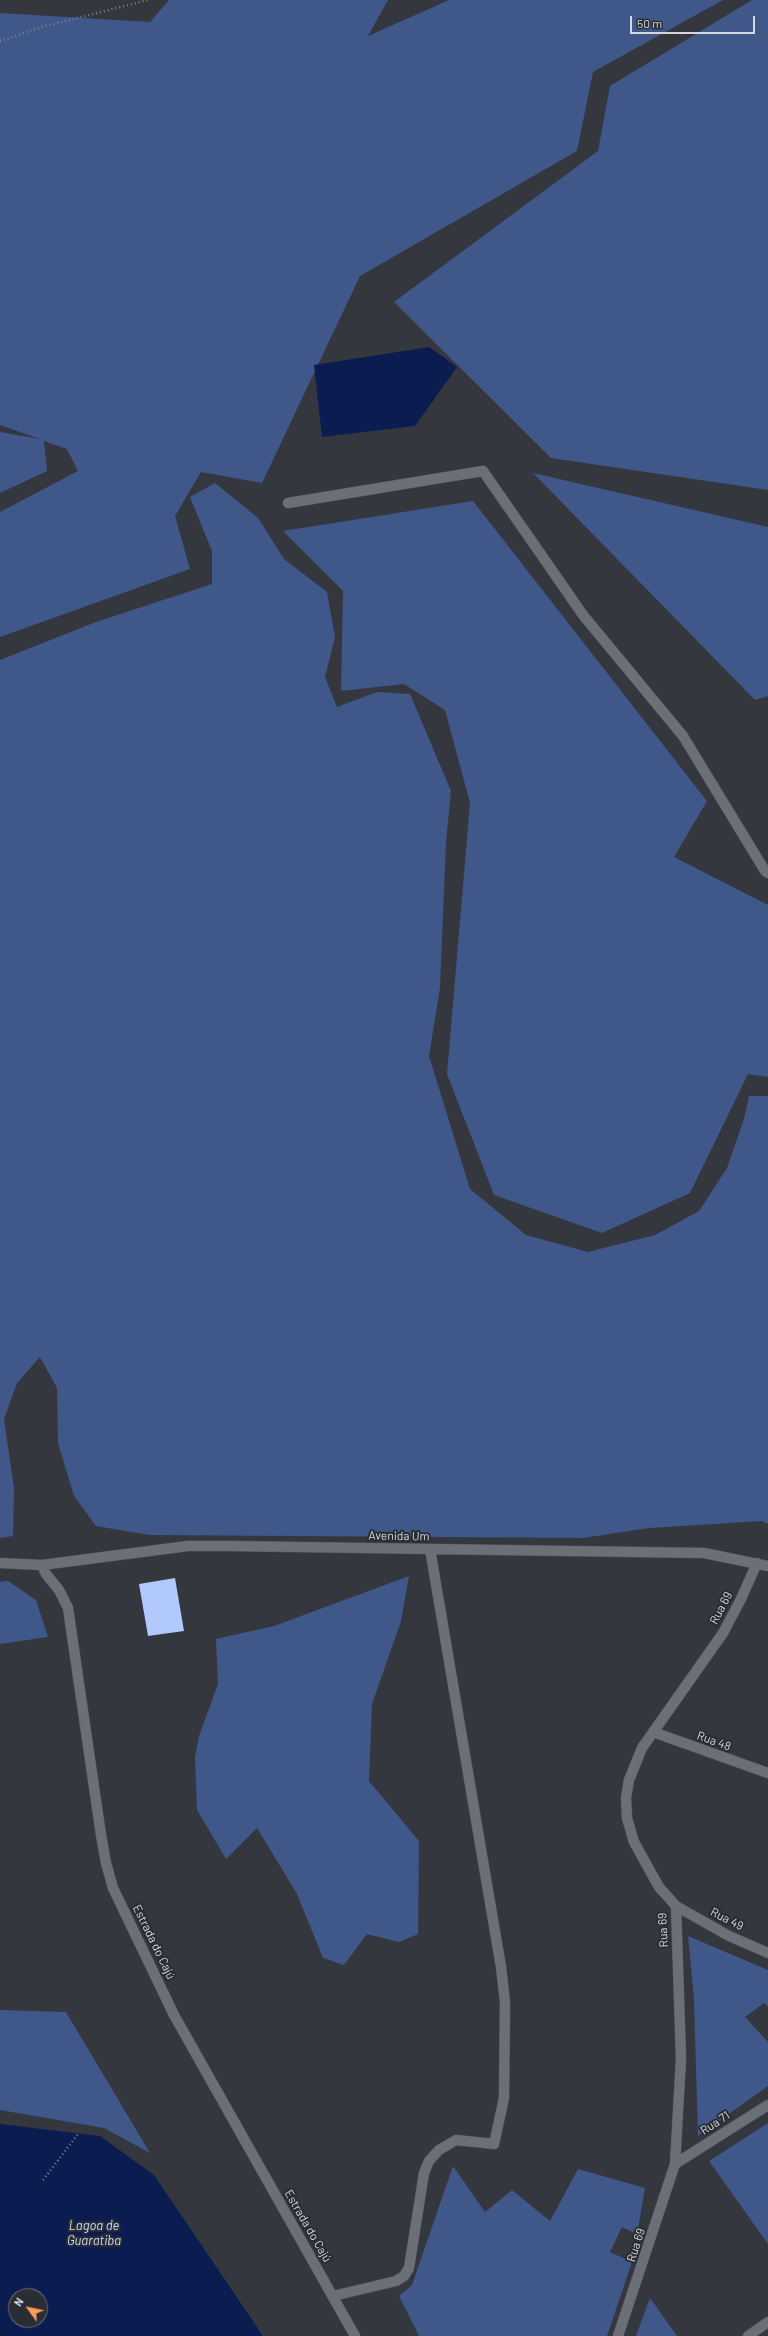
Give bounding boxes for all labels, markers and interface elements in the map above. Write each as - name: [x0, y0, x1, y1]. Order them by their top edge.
- scale bar: [632, 8, 757, 34]
- text: 50 m: [637, 16, 662, 30]
- street label: Avenida Um: [368, 1528, 430, 1544]
- street label: Rua 69: [706, 1589, 736, 1627]
- street label: Rua 48: [695, 1728, 733, 1754]
- street label: Estrada do Cajú: [130, 1902, 178, 1982]
- street label: Rua 49: [708, 1905, 746, 1933]
- street label: Rua 69: [655, 1912, 671, 1948]
- street label: Rua 71: [698, 2108, 732, 2138]
- street label: Estrada do Cajú: [281, 2187, 335, 2265]
- water label: Lagoa de Guaratiba: [67, 2218, 121, 2249]
- street label: Rua 69: [624, 2226, 648, 2264]
- north arrow: [8, 2288, 48, 2328]
- text: N: [11, 2295, 26, 2308]

